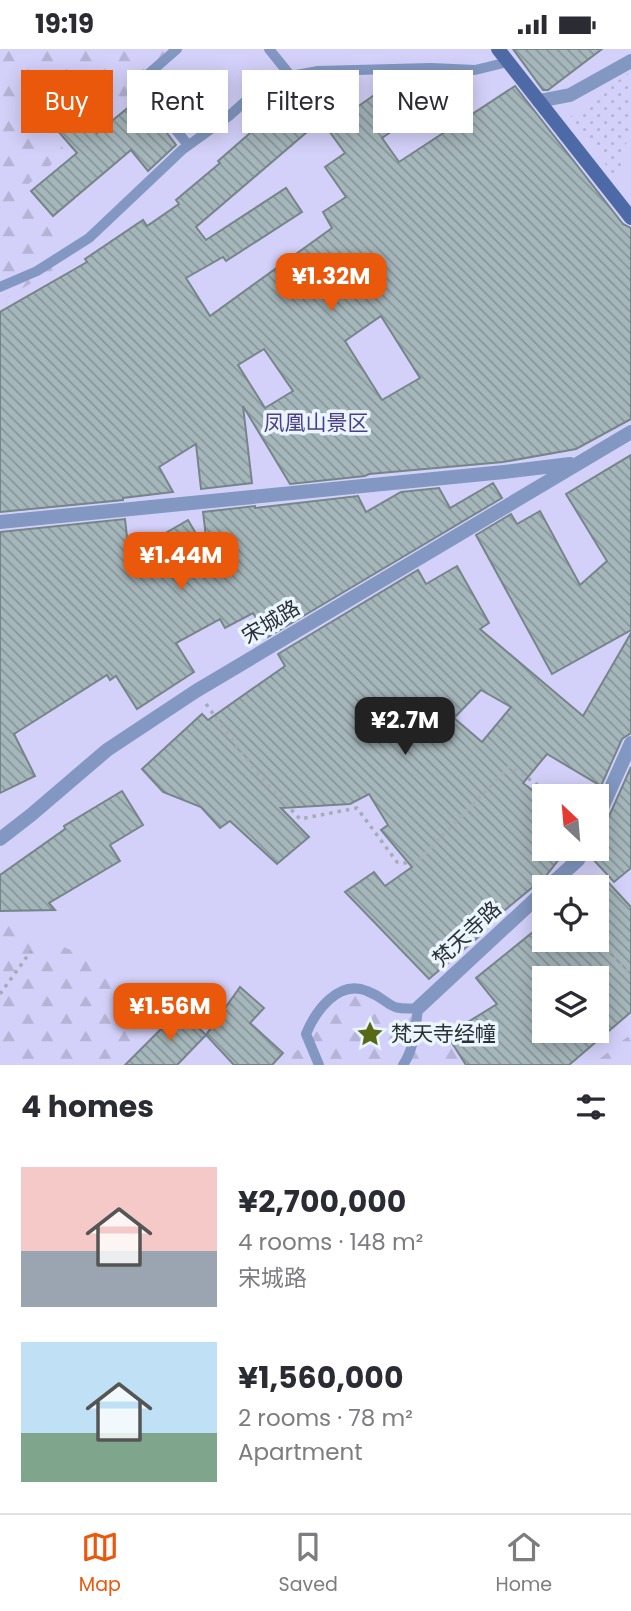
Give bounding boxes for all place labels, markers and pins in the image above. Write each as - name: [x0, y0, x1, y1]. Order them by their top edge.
- pin: ¥1.32M: [274, 253, 388, 313]
- pin: ¥1.44M: [124, 533, 238, 592]
- pin: ¥2.7M: [356, 697, 454, 757]
- pin: ¥1.56M: [113, 983, 227, 1043]
- place icon: 梵天寺经幢: [355, 1019, 385, 1049]
- place label: 梵天寺经幢: [391, 1019, 496, 1048]

